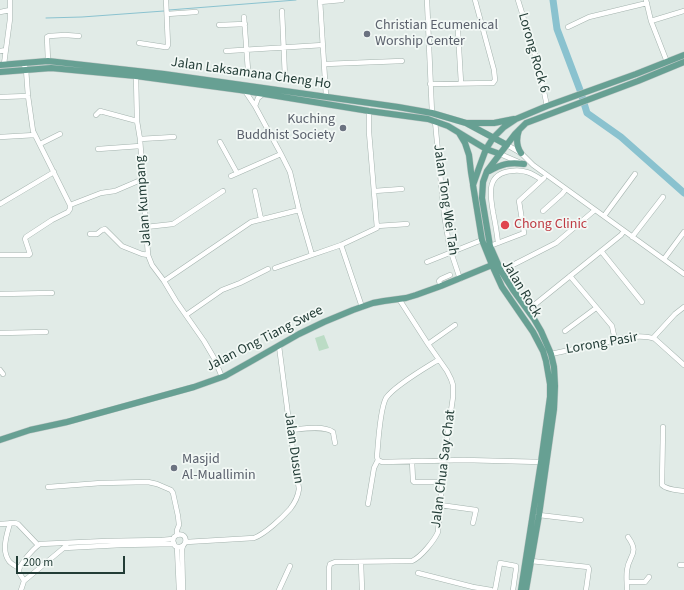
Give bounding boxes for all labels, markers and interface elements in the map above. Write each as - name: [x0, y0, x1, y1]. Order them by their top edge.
- street label: Lorong Rock 6: [514, 11, 552, 95]
- place label: Christian Ecumenical Worship Center: [375, 18, 498, 50]
- marker: Christian Ecumenical Worship Center: [362, 29, 372, 39]
- street label: Jalan Laksamana Cheng Ho: [170, 54, 332, 94]
- place label: Kuching Buddhist Society: [236, 112, 335, 144]
- marker: Kuching Buddhist Society: [338, 123, 348, 133]
- street label: Jalan Tong Wei Tah: [429, 143, 461, 257]
- street label: Jalan Kumpang: [132, 155, 156, 247]
- place label: Chong Clinic: [514, 217, 587, 233]
- marker: Chong Clinic: [499, 219, 511, 231]
- street label: Jalan Rock: [497, 257, 545, 321]
- street label: Jalan Ong Tiang Swee: [204, 302, 326, 376]
- street label: Lorong Pasir: [565, 329, 639, 359]
- street label: Jalan Chua Say Chat: [428, 409, 460, 529]
- street label: Jalan Dusun: [280, 411, 306, 485]
- place label: Masjid Al-Muallimin: [182, 452, 256, 484]
- marker: Masjid Al-Muallimin: [169, 463, 179, 473]
- scale bar: [18, 548, 127, 574]
- text: 200 m: [23, 554, 53, 571]

